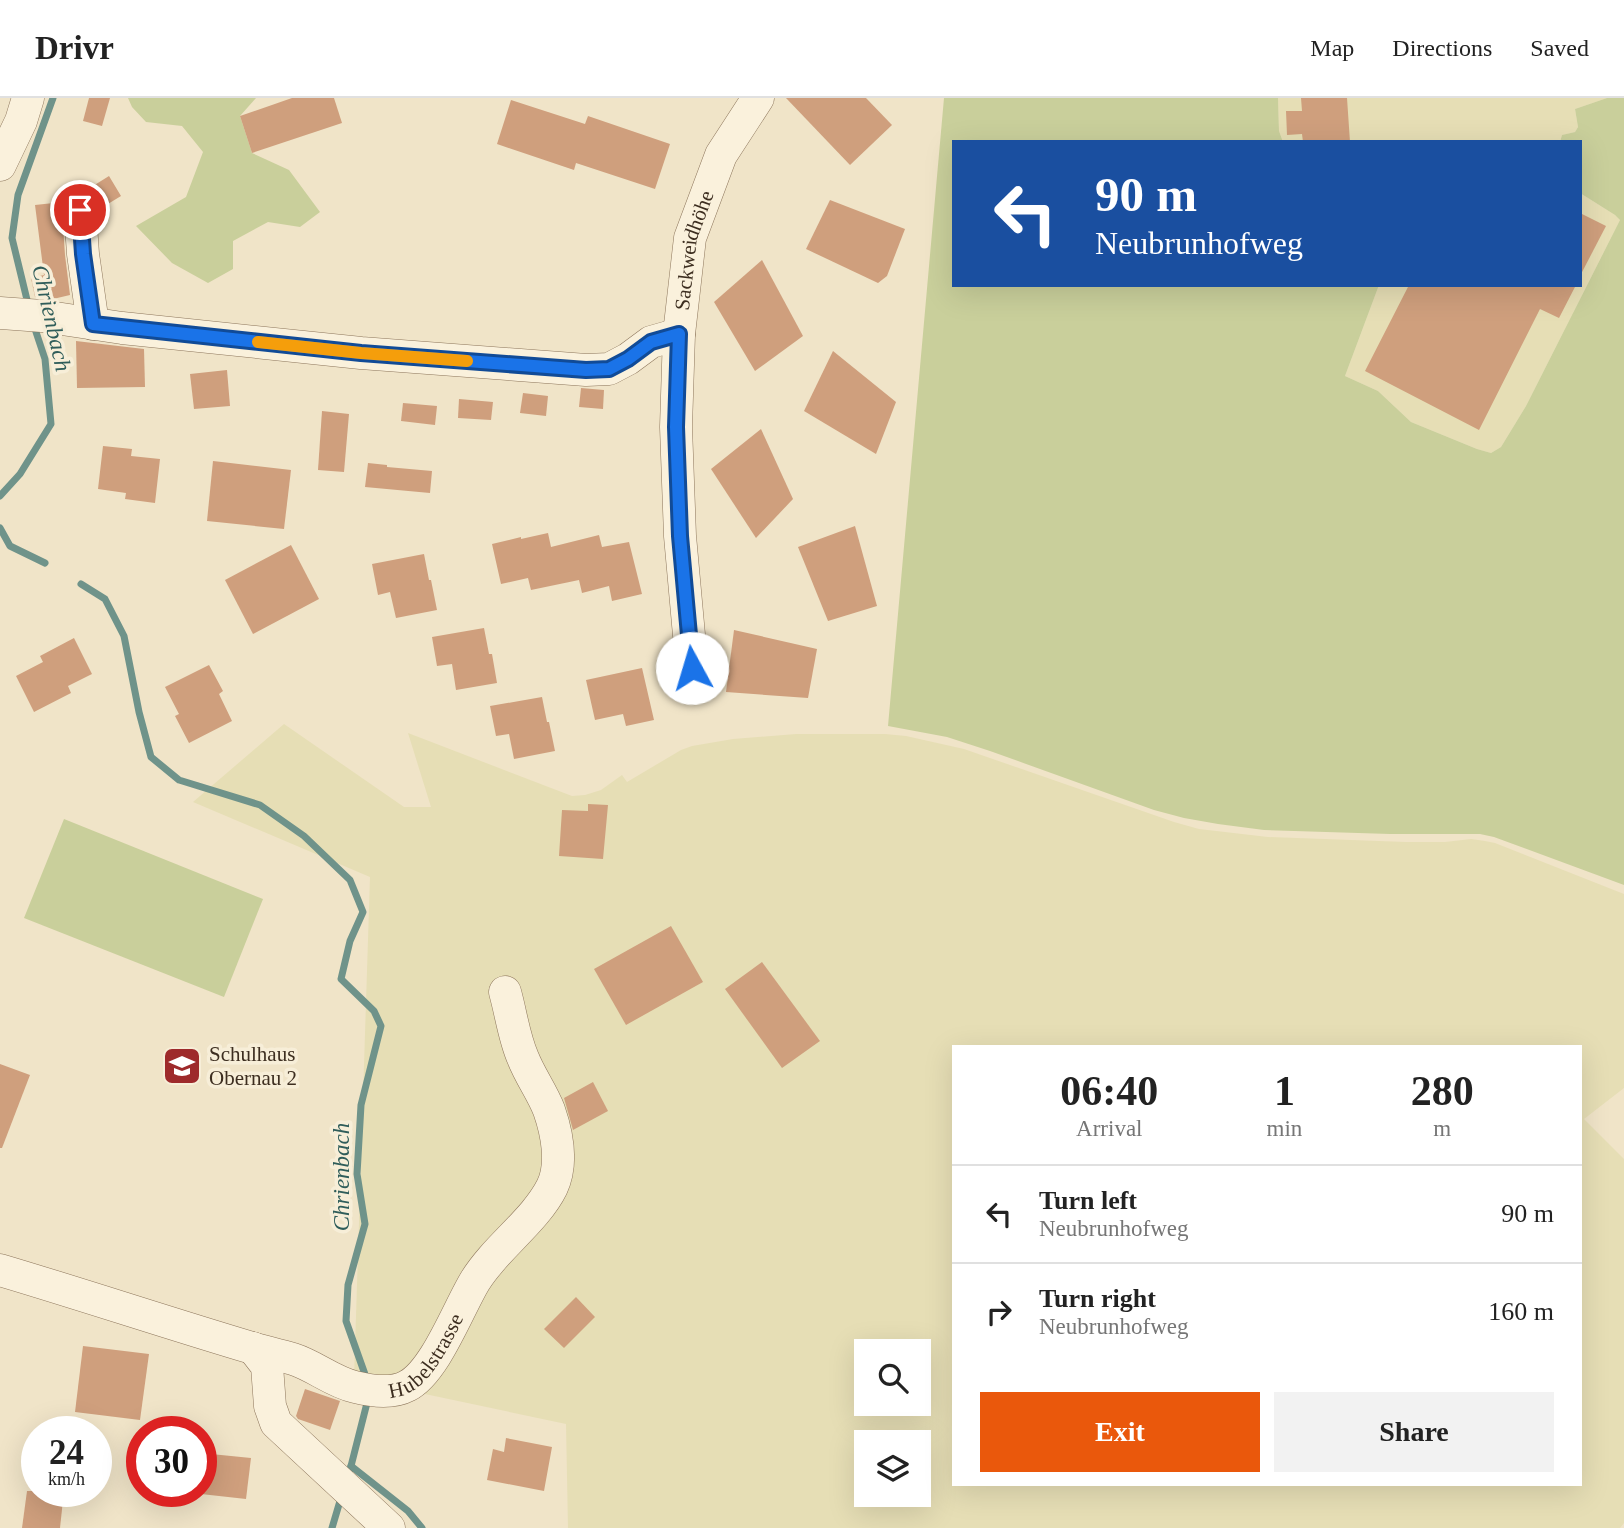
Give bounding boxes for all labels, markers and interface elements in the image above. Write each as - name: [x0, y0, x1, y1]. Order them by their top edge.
- text: Drivr: [35, 30, 114, 66]
- text: Map: [1310, 35, 1354, 61]
- text: Directions: [1392, 35, 1492, 61]
- text: Saved: [1530, 35, 1589, 61]
- text: 90 m: [1095, 167, 1197, 222]
- icon: left: [980, 168, 1071, 259]
- pin: [50, 180, 110, 240]
- street label: Sackweidhöhe: [670, 187, 719, 311]
- icon: arrive: [61, 191, 99, 229]
- text: Neubrunhofweg: [1095, 225, 1303, 261]
- water label: Chrienbach: [27, 262, 76, 374]
- position arrow: [655, 631, 729, 705]
- place label: Schulhaus Obernau 2: [209, 1042, 297, 1090]
- school or university icon: Schulhaus Obernau 2: [161, 1045, 203, 1087]
- text: 06:40: [1060, 1068, 1158, 1114]
- text: 1: [1274, 1068, 1295, 1114]
- text: 280: [1411, 1068, 1474, 1114]
- text: Arrival: [1076, 1116, 1143, 1141]
- text: min: [1267, 1116, 1302, 1141]
- text: m: [1433, 1116, 1451, 1141]
- water label: Chrienbach: [329, 1123, 354, 1231]
- text: Turn left: [1039, 1186, 1137, 1215]
- icon: left: [980, 1195, 1018, 1233]
- text: 90 m: [1501, 1199, 1554, 1228]
- text: Neubrunhofweg: [1039, 1216, 1188, 1241]
- text: Turn right: [1039, 1284, 1156, 1313]
- icon: right: [980, 1293, 1018, 1331]
- text: 160 m: [1488, 1297, 1554, 1326]
- street label: Hubelstrasse: [386, 1309, 468, 1403]
- text: Neubrunhofweg: [1039, 1314, 1188, 1339]
- map controls: [854, 1339, 931, 1507]
- button: search: [854, 1339, 931, 1416]
- button: Exit: [980, 1392, 1260, 1472]
- button: Share: [1274, 1392, 1554, 1472]
- speed limit sign: 30: [126, 1416, 217, 1507]
- button: layers: [854, 1430, 931, 1507]
- text: 24: [49, 1433, 84, 1472]
- text: km/h: [48, 1469, 85, 1489]

